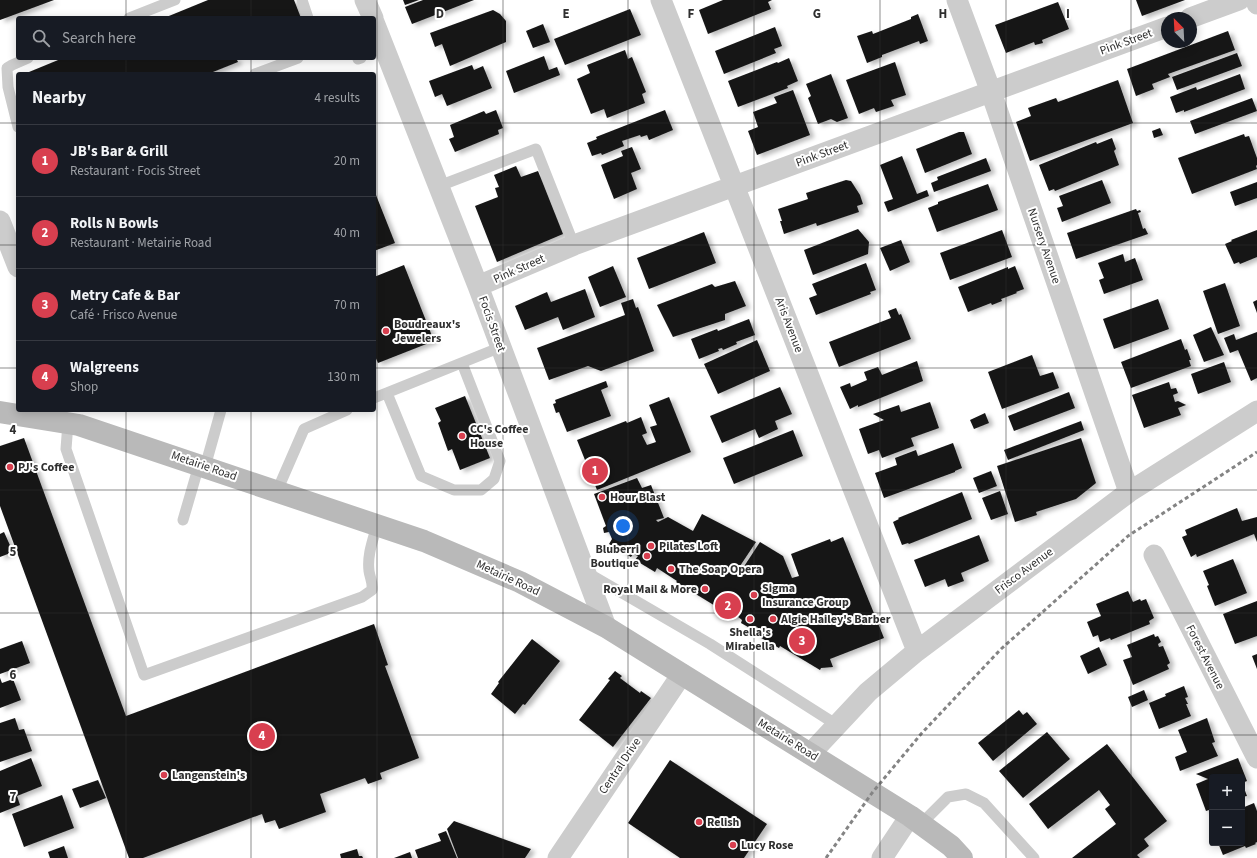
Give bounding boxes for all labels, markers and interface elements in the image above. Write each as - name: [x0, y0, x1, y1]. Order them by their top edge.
- text: D: [436, 5, 444, 23]
- text: E: [562, 5, 570, 23]
- text: F: [688, 5, 695, 23]
- text: G: [813, 5, 821, 23]
- text: H: [939, 5, 947, 23]
- text: I: [1066, 5, 1070, 23]
- north arrow: [1161, 12, 1197, 48]
- search box: [16, 16, 376, 60]
- street label: Pink Street: [1097, 25, 1155, 59]
- icon: search: [30, 27, 52, 49]
- text: Search here: [62, 28, 136, 49]
- text: Nearby: [32, 86, 86, 110]
- text: 4 results: [315, 89, 360, 107]
- street label: Pink Street: [793, 137, 851, 171]
- text: JB's Bar & Grill: [70, 141, 168, 162]
- text: 1: [42, 152, 48, 170]
- text: 20 m: [334, 152, 360, 170]
- text: Restaurant · Focis Street: [70, 162, 200, 180]
- street label: Nursery Avenue: [1023, 206, 1065, 286]
- text: Rolls N Bowls: [70, 213, 158, 234]
- text: 2: [42, 224, 48, 242]
- text: 40 m: [334, 224, 360, 242]
- text: Restaurant · Metairie Road: [70, 234, 212, 252]
- street label: Pink Street: [491, 250, 547, 288]
- text: Metry Cafe & Bar: [70, 285, 180, 306]
- street label: Focis Street: [474, 294, 510, 354]
- street label: Aris Avenue: [771, 295, 807, 355]
- text: 3: [42, 296, 48, 314]
- text: 70 m: [334, 296, 360, 314]
- text: Café · Frisco Avenue: [70, 306, 177, 324]
- place label: Boudreaux's Jewelers: [394, 316, 460, 347]
- marker: Boudreaux's Jewelers: [381, 326, 391, 336]
- text: Walgreens: [70, 357, 139, 378]
- text: 4: [42, 368, 48, 386]
- text: 130 m: [327, 368, 360, 386]
- text: Shop: [70, 378, 98, 396]
- text: 4: [10, 421, 17, 439]
- place label: CC's Coffee House: [470, 421, 528, 452]
- marker: CC's Coffee House: [457, 431, 467, 441]
- street label: Metairie Road: [169, 447, 239, 485]
- pin: 1: [582, 456, 608, 486]
- place label: PJ's Coffee: [18, 459, 74, 476]
- marker: PJ's Coffee: [5, 462, 15, 472]
- place label: Hour Blast: [610, 489, 666, 506]
- marker: Hour Blast: [597, 492, 607, 502]
- your location: [613, 516, 633, 536]
- place label: Pilates Loft: [659, 538, 719, 555]
- place label: Bluberri Boutique: [590, 541, 639, 572]
- marker: Pilates Loft: [646, 541, 656, 551]
- text: 5: [10, 543, 17, 561]
- street label: Frisco Avenue: [991, 543, 1057, 599]
- marker: Bluberri Boutique: [642, 551, 652, 561]
- street label: Metairie Road: [473, 556, 543, 600]
- place label: The Soap Opera: [679, 561, 762, 578]
- marker: The Soap Opera: [666, 564, 676, 574]
- place label: Sigma Insurance Group: [762, 580, 849, 611]
- place label: Royal Mail & More: [603, 581, 697, 598]
- marker: Royal Mail & More: [700, 584, 710, 594]
- marker: Sigma Insurance Group: [749, 590, 759, 600]
- pin: 2: [715, 591, 741, 621]
- place label: Algie Hailey's Barber: [780, 611, 891, 628]
- marker: Shella's Mirabella: [745, 614, 755, 624]
- marker: Algie Hailey's Barber: [768, 614, 778, 624]
- street label: Forest Avenue: [1181, 622, 1229, 692]
- place label: Shella's Mirabella: [725, 624, 775, 655]
- pin: 3: [789, 626, 815, 656]
- text: 6: [10, 666, 17, 684]
- street label: Metairie Road: [754, 715, 822, 765]
- pin: 4: [249, 721, 275, 751]
- street label: Central Drive: [595, 734, 645, 798]
- place label: Langenstein's: [172, 767, 245, 784]
- marker: Langenstein's: [159, 770, 169, 780]
- map controls: [1209, 774, 1245, 846]
- button: +: [1209, 774, 1245, 810]
- text: 7: [10, 788, 17, 806]
- button: −: [1209, 810, 1245, 846]
- place label: Relish: [707, 814, 740, 831]
- marker: Relish: [694, 817, 704, 827]
- place label: Lucy Rose: [741, 837, 794, 854]
- marker: Lucy Rose: [728, 840, 738, 850]

